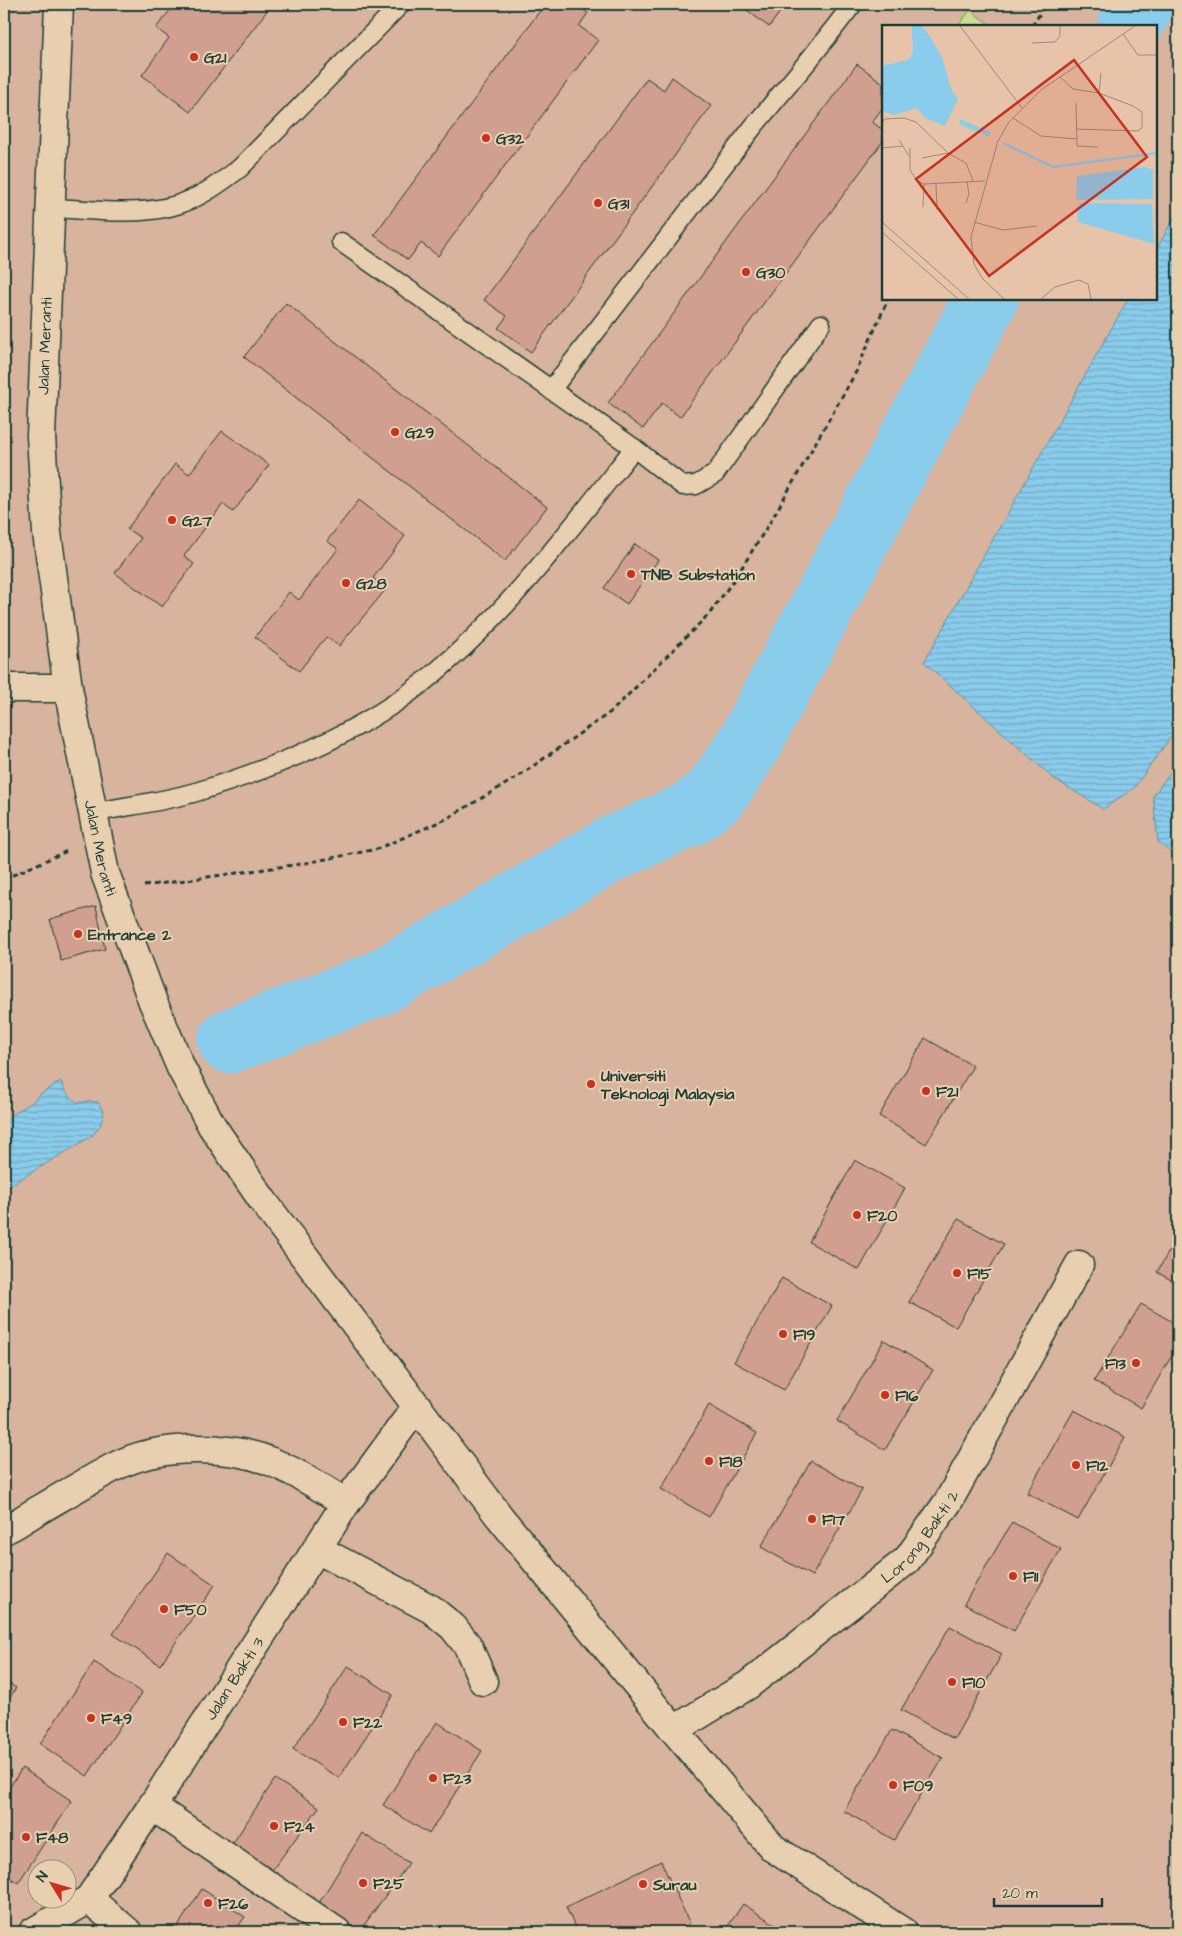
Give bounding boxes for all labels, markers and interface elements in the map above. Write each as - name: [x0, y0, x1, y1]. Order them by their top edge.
- inset map: [882, 25, 1157, 300]
- place label: G21: [204, 47, 227, 69]
- marker: G21: [188, 51, 200, 63]
- place label: G32: [496, 128, 525, 150]
- marker: G32: [480, 132, 492, 144]
- place label: G31: [608, 193, 630, 215]
- marker: G31: [592, 197, 604, 209]
- place label: G30: [756, 262, 785, 284]
- marker: G30: [740, 266, 752, 278]
- street label: Jalan Meranti: [32, 296, 58, 395]
- place label: G29: [405, 422, 434, 444]
- marker: G29: [389, 426, 401, 438]
- place label: G27: [182, 510, 212, 532]
- marker: G27: [166, 514, 178, 526]
- place label: TNB Substation: [640, 564, 755, 586]
- marker: TNB Substation: [625, 568, 637, 580]
- place label: G28: [356, 573, 387, 595]
- marker: G28: [340, 577, 352, 589]
- street label: Jalan Meranti: [79, 798, 123, 899]
- place label: Entrance 2: [88, 924, 172, 946]
- marker: Entrance 2: [72, 928, 84, 940]
- place label: Universiti Teknologi Malaysia: [600, 1065, 735, 1107]
- marker: Universiti Teknologi Malaysia: [585, 1078, 597, 1090]
- place label: F21: [936, 1081, 959, 1103]
- marker: F21: [920, 1085, 932, 1097]
- place label: F20: [867, 1205, 897, 1227]
- marker: F20: [851, 1209, 863, 1221]
- place label: F15: [967, 1263, 992, 1285]
- marker: F15: [951, 1267, 963, 1279]
- place label: F19: [793, 1324, 815, 1346]
- marker: F19: [777, 1328, 789, 1340]
- place label: F13: [1105, 1353, 1127, 1375]
- marker: F13: [1130, 1357, 1142, 1369]
- place label: F16: [895, 1385, 918, 1407]
- marker: F16: [879, 1389, 891, 1401]
- place label: F18: [719, 1451, 743, 1473]
- marker: F18: [703, 1455, 715, 1467]
- place label: F12: [1086, 1455, 1109, 1477]
- marker: F12: [1070, 1459, 1082, 1471]
- street label: Lorong Bakti 2: [876, 1486, 964, 1589]
- place label: F17: [822, 1509, 845, 1531]
- marker: F17: [806, 1513, 818, 1525]
- place label: F11: [1023, 1566, 1039, 1588]
- marker: F11: [1007, 1570, 1019, 1582]
- place label: F50: [174, 1599, 207, 1621]
- marker: F50: [158, 1603, 170, 1615]
- street label: Jalan Bakti 3: [200, 1633, 269, 1725]
- place label: F10: [962, 1672, 985, 1694]
- marker: F10: [946, 1676, 958, 1688]
- place label: F49: [101, 1708, 132, 1730]
- marker: F49: [85, 1712, 97, 1724]
- place label: F22: [353, 1712, 383, 1734]
- marker: F22: [337, 1716, 349, 1728]
- place label: F23: [443, 1768, 472, 1790]
- marker: F23: [427, 1772, 439, 1784]
- place label: F09: [903, 1775, 933, 1797]
- marker: F09: [887, 1779, 899, 1791]
- place label: F24: [284, 1816, 315, 1838]
- marker: F24: [268, 1820, 280, 1832]
- place label: F48: [36, 1827, 69, 1849]
- marker: F48: [20, 1831, 32, 1843]
- north arrow: [28, 1858, 78, 1908]
- text: N: [32, 1867, 53, 1886]
- place label: F25: [373, 1873, 405, 1895]
- place label: Surau: [652, 1874, 697, 1896]
- scale bar: [994, 1876, 1102, 1908]
- marker: F25: [357, 1877, 369, 1889]
- marker: Surau: [637, 1878, 649, 1890]
- text: 20 m: [1002, 1883, 1038, 1904]
- place label: F26: [218, 1893, 248, 1915]
- marker: F26: [202, 1897, 214, 1909]

